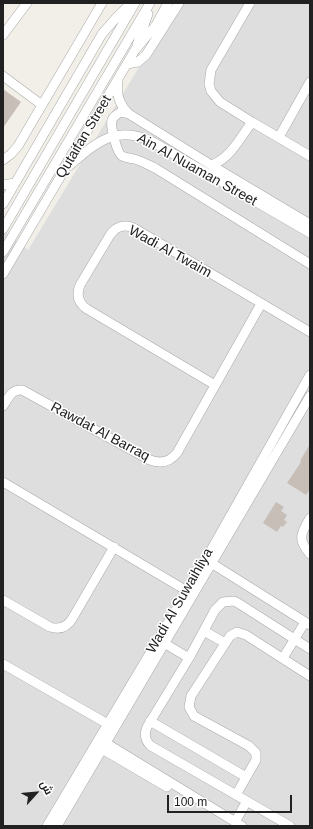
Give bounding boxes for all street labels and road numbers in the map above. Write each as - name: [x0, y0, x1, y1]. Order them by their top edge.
- street label: Qutaifan Street: [53, 92, 115, 182]
- street label: Ain Al Nuaman Street: [134, 130, 260, 210]
- street label: Wadi Al Twaim: [126, 222, 214, 282]
- street label: Rawdat Al Barraq: [48, 399, 152, 465]
- street label: Wadi Al Suwaihliya: [143, 545, 217, 657]

